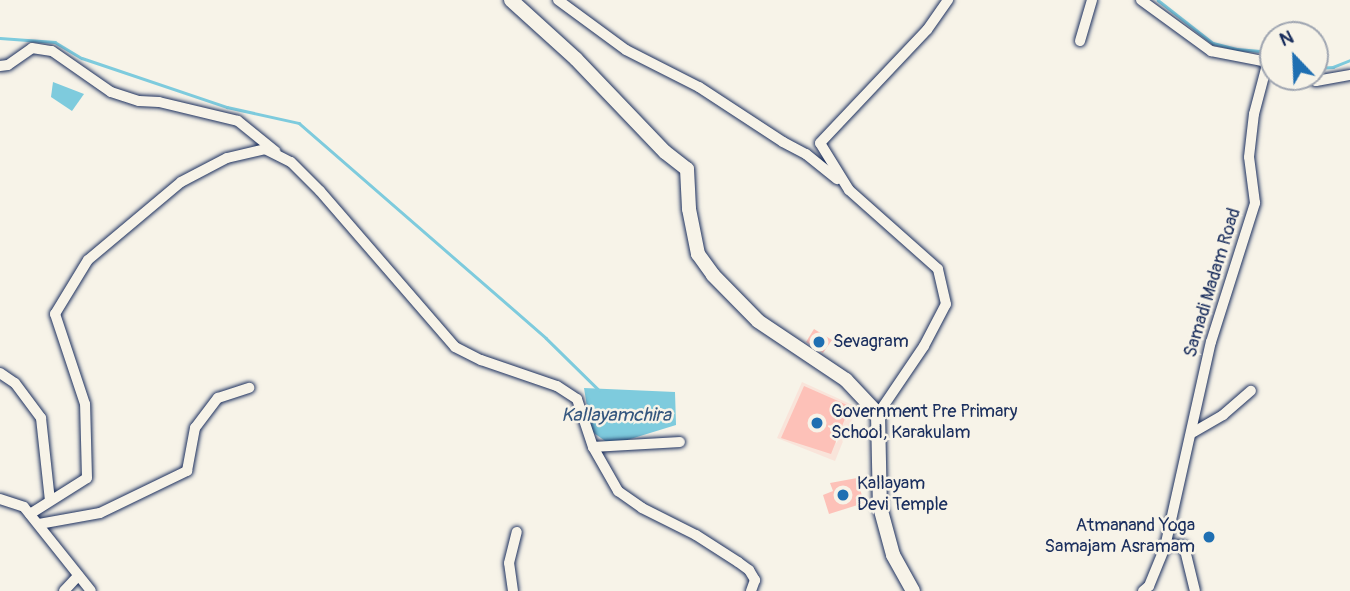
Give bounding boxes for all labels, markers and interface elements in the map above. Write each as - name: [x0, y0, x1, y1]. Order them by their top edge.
- north arrow: [1259, 21, 1329, 91]
- text: N: [1276, 25, 1297, 52]
- street label: Samadi Madam Road: [1180, 206, 1246, 360]
- place label: Sevagram: [833, 331, 909, 353]
- marker: Sevagram: [811, 334, 827, 350]
- place label: Government Pre Primary School, Karakulam: [831, 402, 1018, 444]
- water label: Kallayamchira: [561, 405, 671, 427]
- marker: Government Pre Primary School, Karakulam: [809, 415, 825, 431]
- place label: Kallayam Devi Temple: [857, 474, 948, 516]
- marker: Kallayam Devi Temple: [835, 487, 851, 503]
- place label: Atmanand Yoga Samajam Asramam: [1045, 516, 1195, 558]
- marker: Atmanand Yoga Samajam Asramam: [1201, 529, 1217, 545]

